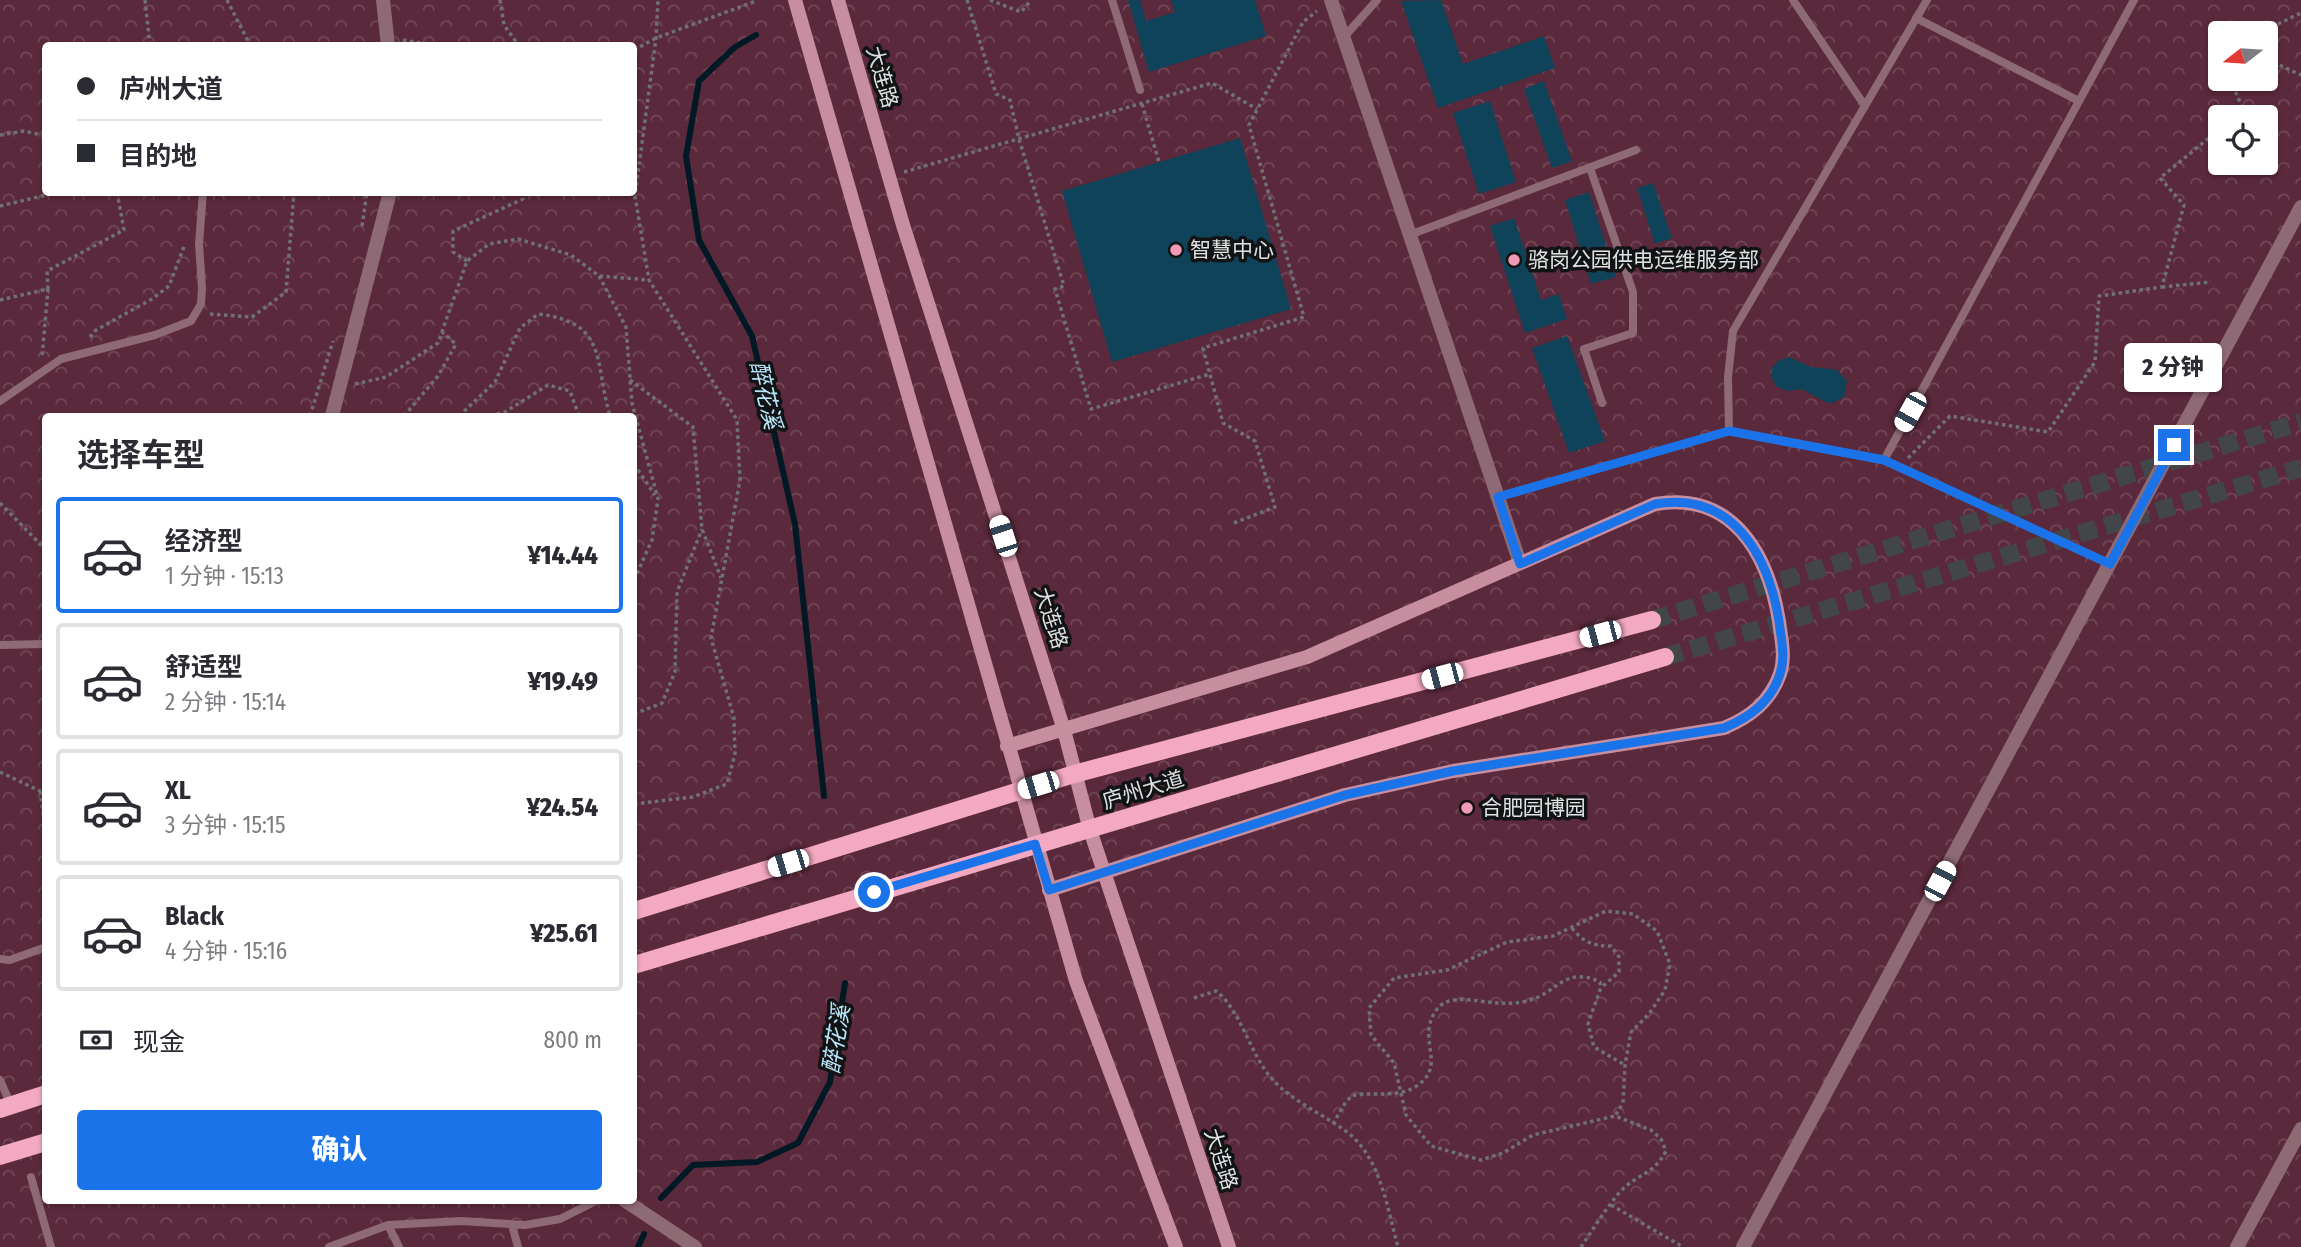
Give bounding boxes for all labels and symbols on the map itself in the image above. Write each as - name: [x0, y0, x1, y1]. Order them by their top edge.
- north arrow: [2208, 21, 2278, 91]
- street label: 大连路: [861, 43, 903, 111]
- place label: 智慧中心: [1190, 237, 1274, 263]
- marker: 智慧中心: [1168, 242, 1184, 258]
- place label: 骆岗公园供电运维服务部: [1528, 247, 1759, 273]
- marker: 骆岗公园供电运维服务部: [1506, 252, 1522, 268]
- callout: 2 分钟: [2125, 344, 2223, 392]
- water label: 醉花溪: [745, 358, 788, 435]
- car: [1891, 389, 1930, 435]
- route end: [2158, 429, 2190, 461]
- car: [987, 513, 1020, 559]
- street label: 大连路: [1029, 584, 1073, 652]
- car: [1577, 618, 1624, 650]
- car: [1419, 660, 1466, 692]
- street label: 庐州大道: [1099, 765, 1187, 815]
- car: [1015, 769, 1062, 801]
- place label: 合肥园博园: [1481, 795, 1586, 821]
- marker: 合肥园博园: [1459, 800, 1475, 816]
- car: [765, 847, 812, 879]
- car: [1921, 858, 1960, 904]
- route start: [858, 876, 890, 908]
- water label: 醉花溪: [817, 1000, 856, 1075]
- street label: 大连路: [1199, 1125, 1243, 1193]

